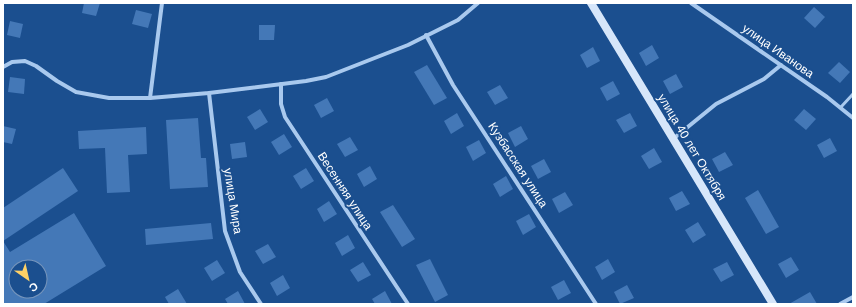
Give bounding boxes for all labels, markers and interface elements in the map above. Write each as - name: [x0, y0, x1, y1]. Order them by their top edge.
- street label: улица Иванова: [740, 21, 817, 81]
- street label: улица 40 лет Октября: [655, 91, 729, 203]
- street label: Кузбасская улица: [485, 120, 551, 210]
- street label: Весенняя улица: [315, 149, 376, 233]
- street label: улица Мира: [221, 167, 245, 235]
- north arrow: [8, 259, 48, 299]
- text: С: [27, 280, 40, 295]

